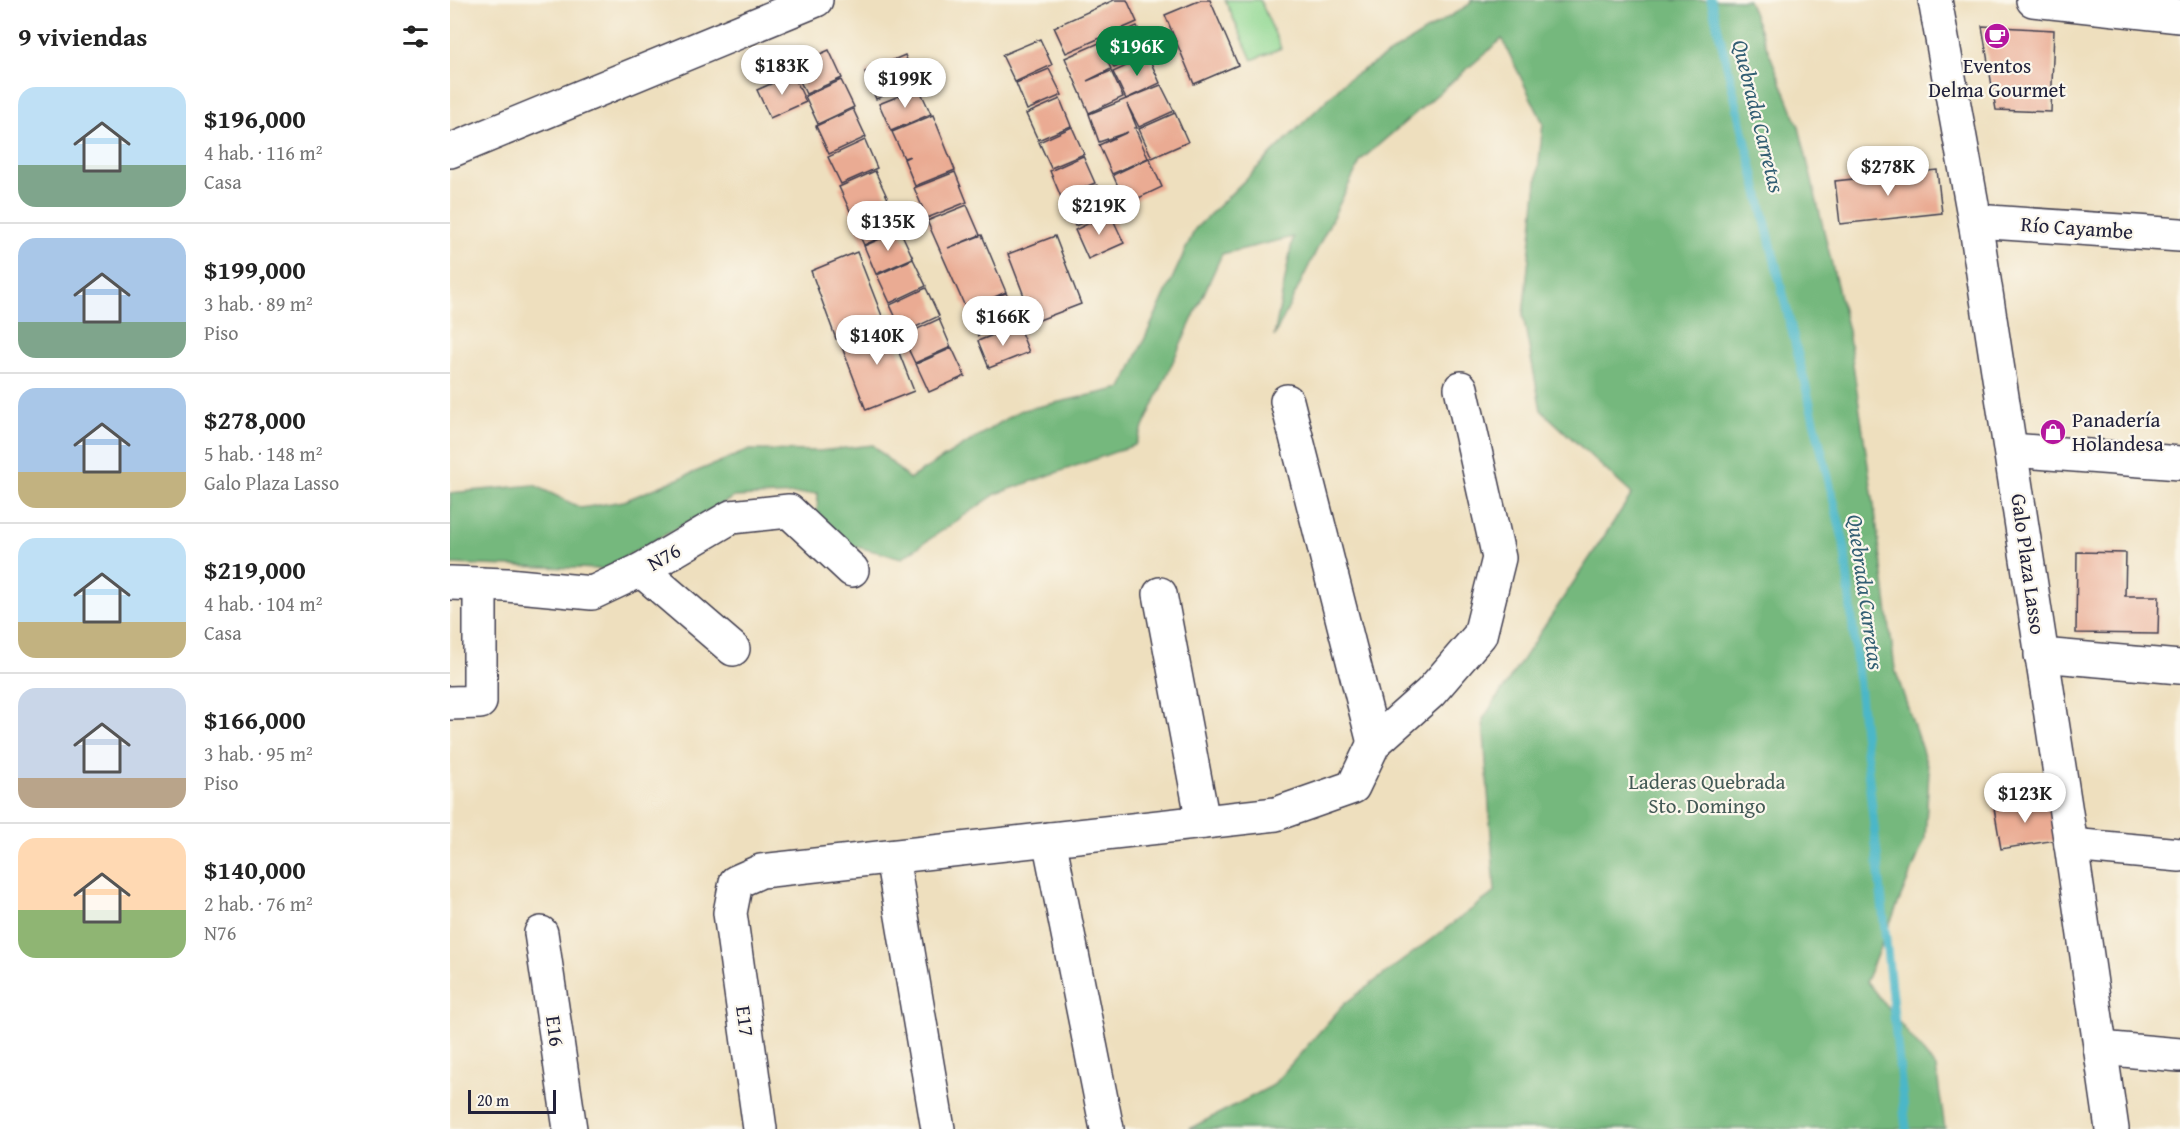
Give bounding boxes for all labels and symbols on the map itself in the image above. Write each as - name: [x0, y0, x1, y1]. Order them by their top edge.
- cafe icon: Eventos Delma Gourmet: [1982, 21, 2012, 51]
- pin: $196K: [1095, 26, 1179, 77]
- water label: Quebrada Carretas: [1725, 36, 1793, 196]
- pin: $183K: [740, 45, 824, 96]
- place label: Eventos Delma Gourmet: [1928, 50, 2066, 105]
- pin: $199K: [863, 58, 947, 109]
- pin: $278K: [1846, 146, 1930, 197]
- pin: $219K: [1057, 185, 1141, 236]
- pin: $135K: [846, 201, 930, 252]
- street label: Río Cayambe: [2020, 208, 2134, 247]
- pin: $166K: [961, 296, 1045, 347]
- pin: $140K: [835, 315, 919, 366]
- place label: Panadería Holandesa: [2072, 404, 2164, 459]
- shop icon: Panadería Holandesa: [2038, 417, 2068, 447]
- street label: Galo Plaza Lasso: [2003, 491, 2054, 636]
- water label: Quebrada Carretas: [1839, 512, 1893, 672]
- street label: N76: [641, 535, 686, 578]
- park label: Laderas Quebrada Sto. Domingo: [1629, 766, 1786, 821]
- pin: $123K: [1983, 773, 2067, 824]
- street label: E17: [728, 1004, 763, 1038]
- street label: E16: [538, 1014, 573, 1048]
- scale bar: [468, 1087, 556, 1114]

